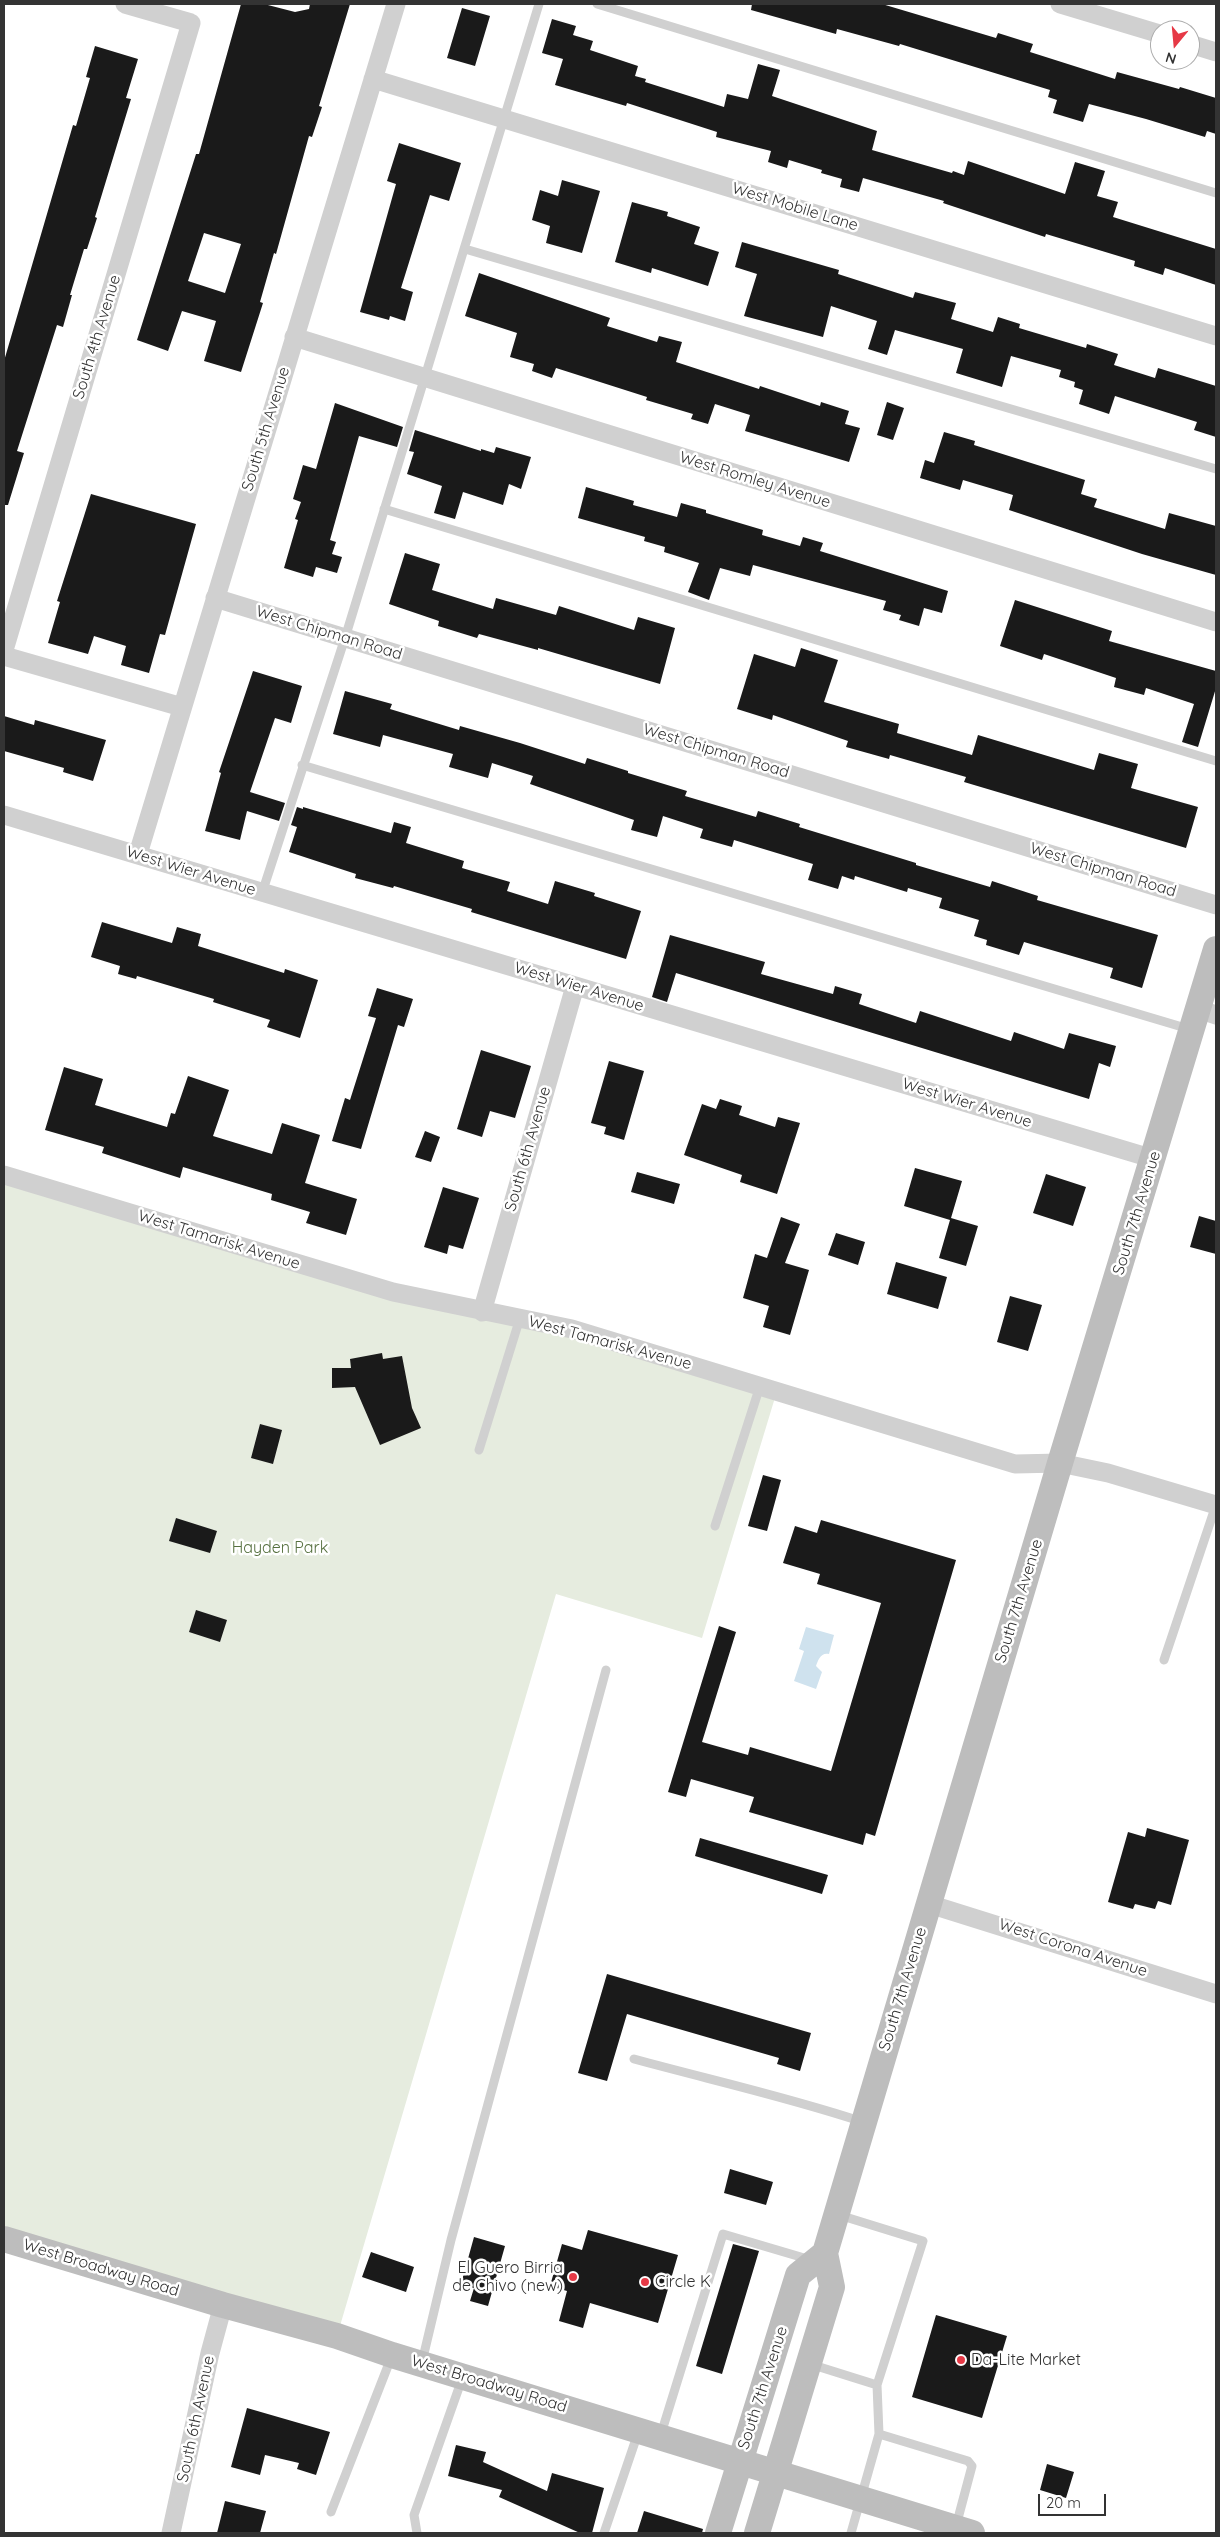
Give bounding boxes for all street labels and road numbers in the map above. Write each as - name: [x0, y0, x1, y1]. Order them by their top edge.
- street label: West Mobile Lane: [730, 179, 860, 235]
- street label: South 4th Avenue: [69, 273, 125, 401]
- street label: South 5th Avenue: [238, 365, 294, 493]
- street label: West Romley Avenue: [677, 448, 833, 512]
- street label: West Chipman Road: [254, 602, 404, 664]
- street label: West Chipman Road: [641, 720, 791, 782]
- street label: West Chipman Road: [1028, 839, 1178, 901]
- street label: West Wier Avenue: [124, 842, 258, 900]
- street label: West Wier Avenue: [512, 958, 646, 1016]
- street label: West Wier Avenue: [900, 1074, 1034, 1132]
- street label: South 6th Avenue: [501, 1084, 555, 1214]
- street label: South 7th Avenue: [1109, 1149, 1165, 1277]
- street label: West Tamarisk Avenue: [136, 1206, 302, 1274]
- street label: West Tamarisk Avenue: [526, 1312, 694, 1374]
- street label: South 7th Avenue: [991, 1537, 1047, 1665]
- street label: West Corona Avenue: [996, 1915, 1150, 1981]
- street label: South 7th Avenue: [875, 1925, 931, 2053]
- street label: West Broadway Road: [21, 2235, 181, 2301]
- street label: South 7th Avenue: [734, 2324, 792, 2452]
- street label: West Broadway Road: [409, 2351, 569, 2417]
- street label: South 6th Avenue: [173, 2354, 219, 2484]

